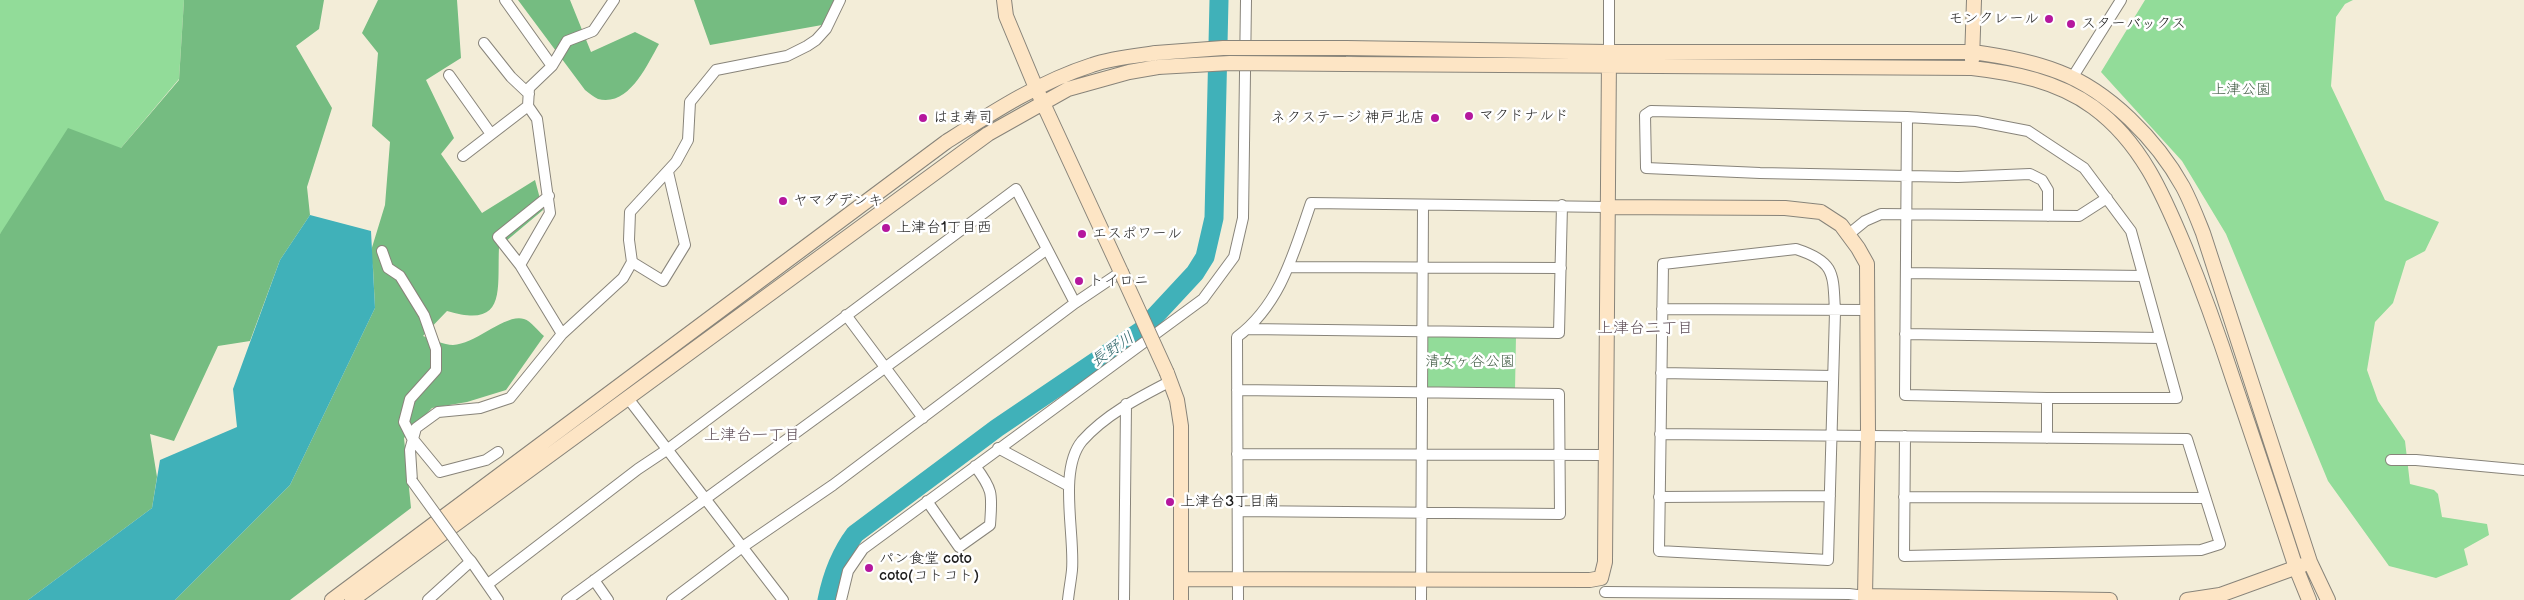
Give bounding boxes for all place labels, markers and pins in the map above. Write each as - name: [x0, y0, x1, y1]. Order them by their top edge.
- place label: モンクレール: [1948, 10, 2039, 28]
- marker: モンクレール: [2043, 13, 2055, 25]
- place label: スターバックス: [2081, 15, 2186, 33]
- marker: スターバックス: [2065, 18, 2077, 30]
- place label: マクドナルド: [1479, 107, 1569, 125]
- place label: はま寿司: [933, 109, 993, 127]
- place label: ネクステージ 神戸北店: [1271, 109, 1425, 127]
- marker: マクドナルド: [1463, 110, 1475, 122]
- marker: はま寿司: [917, 112, 929, 124]
- marker: ネクステージ 神戸北店: [1429, 112, 1441, 124]
- place label: ヤマダデンキ: [793, 192, 883, 210]
- marker: ヤマダデンキ: [777, 195, 789, 207]
- place label: 上津台1丁目西: [896, 219, 992, 237]
- marker: 上津台1丁目西: [880, 222, 892, 234]
- place label: エスポワール: [1092, 225, 1182, 243]
- marker: エスポワール: [1076, 228, 1088, 240]
- place label: トイロニ: [1089, 272, 1149, 290]
- marker: トイロニ: [1073, 275, 1085, 287]
- place label: 上津台3丁目南: [1180, 493, 1279, 511]
- marker: 上津台3丁目南: [1164, 496, 1176, 508]
- place label: パン食堂 coto coto(コトコト): [879, 550, 979, 585]
- marker: パン食堂 coto coto(コトコト): [863, 562, 875, 574]

